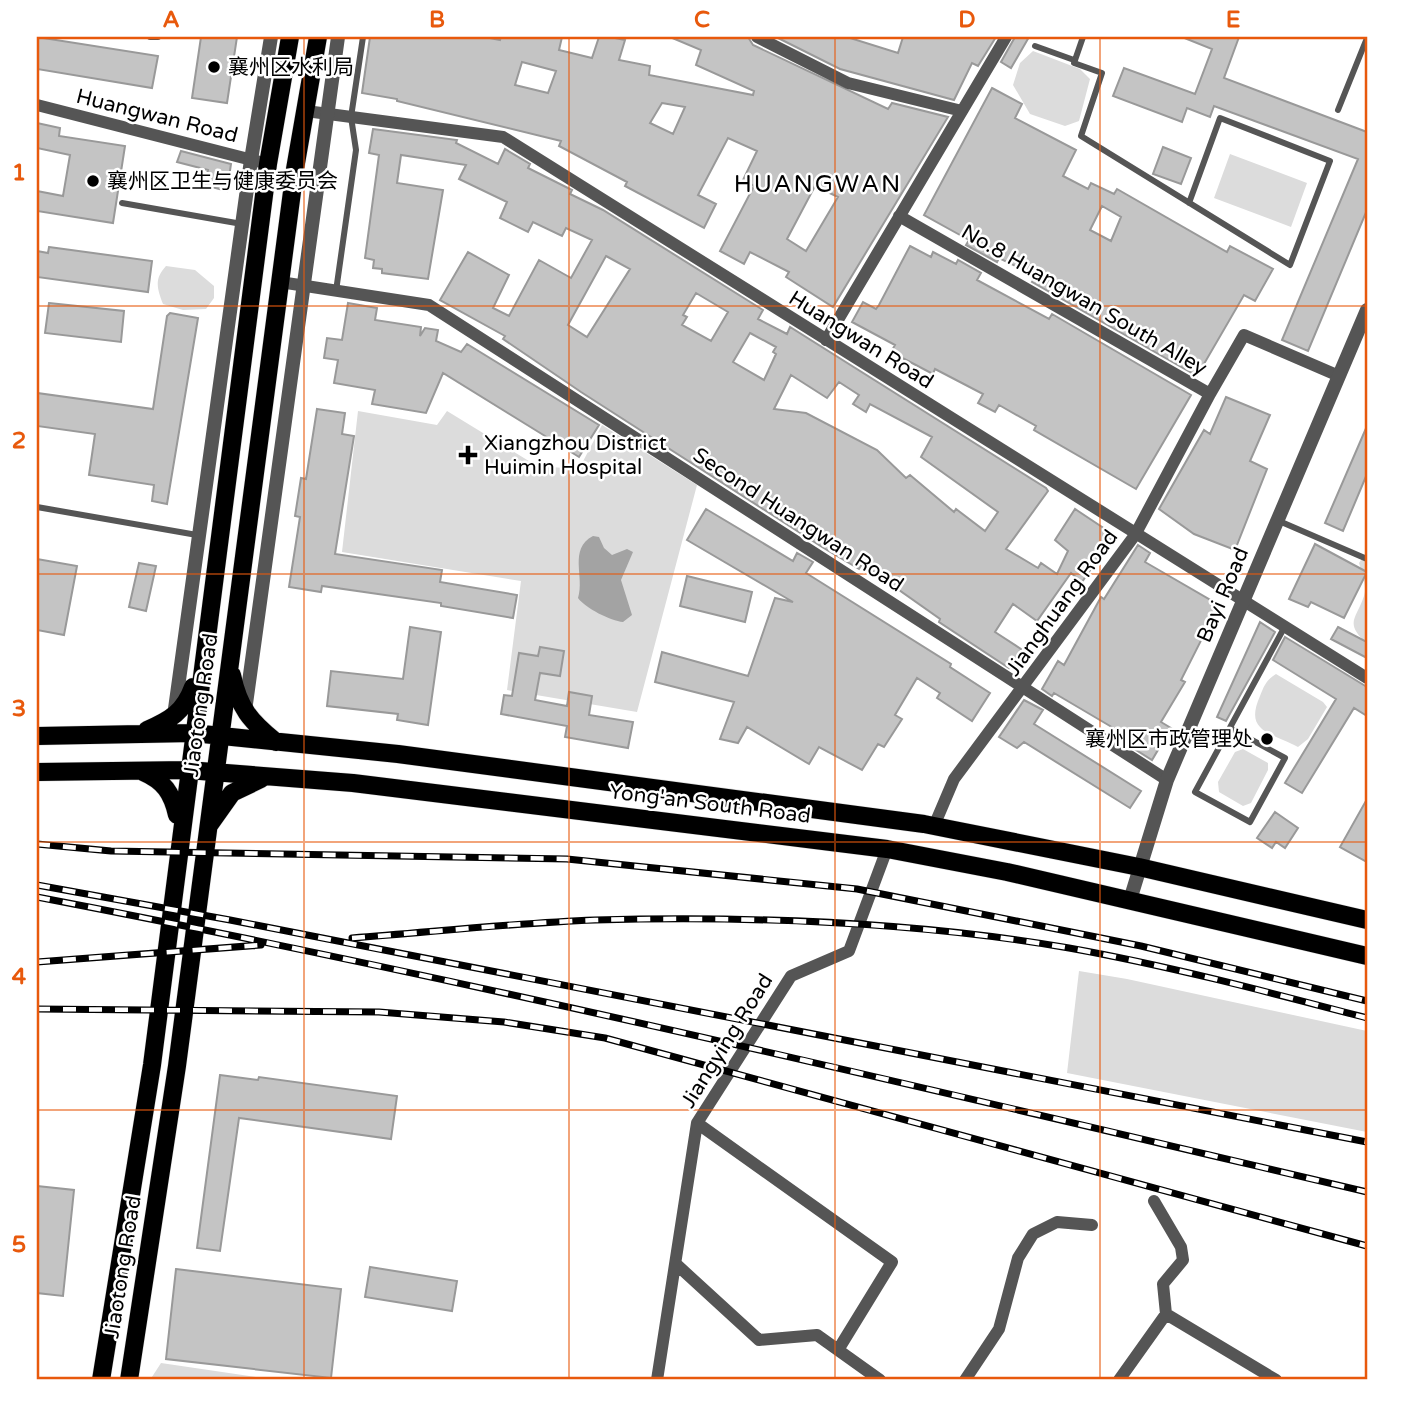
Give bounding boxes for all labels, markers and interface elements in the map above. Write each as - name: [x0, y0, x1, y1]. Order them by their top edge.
- text: A: [162, 6, 180, 34]
- text: B: [429, 6, 445, 34]
- text: C: [694, 6, 710, 34]
- text: D: [958, 6, 976, 34]
- text: E: [1226, 6, 1240, 34]
- place label: 襄州区水利局: [228, 55, 354, 80]
- marker: 襄州区水利局: [206, 59, 222, 75]
- street label: Huangwan Road: [74, 84, 240, 148]
- text: 1: [12, 159, 26, 187]
- place label: 襄州区卫生与健康委员会: [107, 169, 338, 194]
- district label: HUANGWAN: [734, 170, 902, 199]
- marker: 襄州区卫生与健康委员会: [85, 173, 101, 189]
- street label: No.8 Huangwan South Alley: [957, 219, 1211, 381]
- street label: Huangwan Road: [784, 286, 938, 394]
- text: 2: [12, 427, 26, 455]
- place label: Xiangzhou District Huimin Hospital: [484, 431, 667, 480]
- street label: Second Huangwan Road: [688, 443, 908, 597]
- marker: Xiangzhou District Huimin Hospital: [458, 445, 478, 465]
- street label: Jianghuang Road: [1001, 525, 1123, 681]
- street label: Bayi Road: [1192, 544, 1254, 646]
- street label: Jiaotong Road: [179, 632, 223, 778]
- text: 3: [12, 695, 26, 723]
- place label: 襄州区市政管理处: [1085, 727, 1253, 752]
- marker: 襄州区市政管理处: [1259, 731, 1275, 747]
- street label: Yong'an South Road: [608, 779, 812, 829]
- text: 4: [12, 963, 27, 991]
- street label: Jiangying Road: [676, 969, 778, 1113]
- street label: Jiaotong Road: [99, 1194, 147, 1340]
- text: 5: [12, 1231, 26, 1259]

